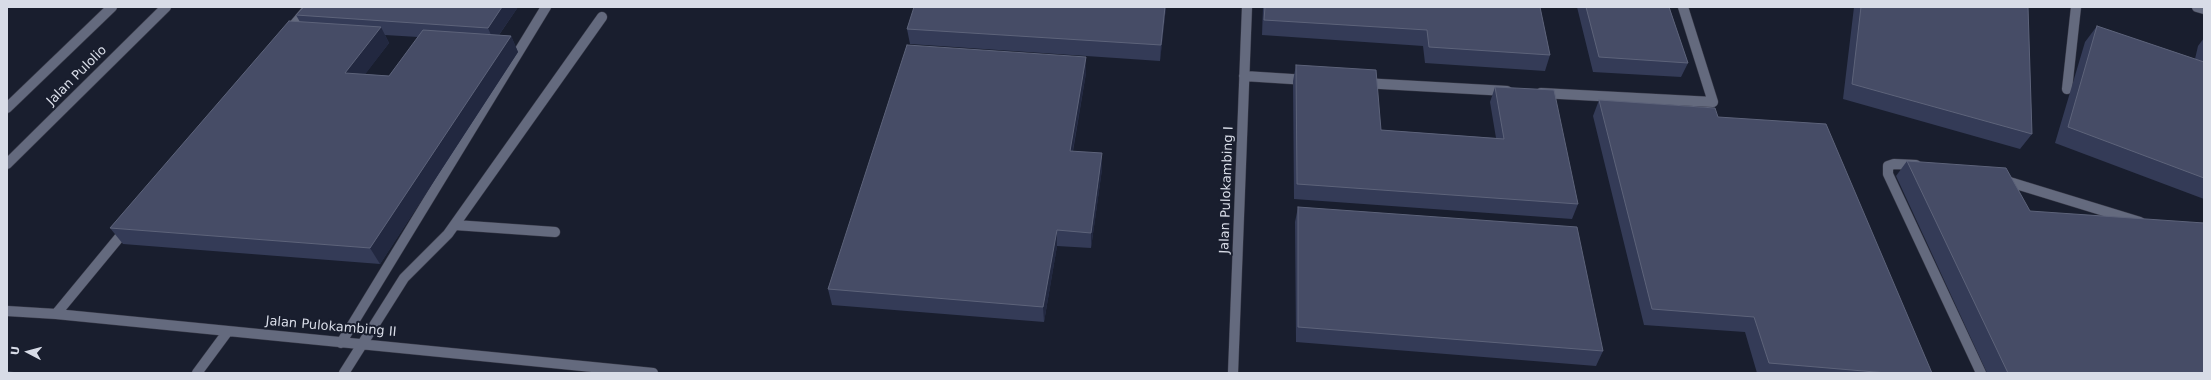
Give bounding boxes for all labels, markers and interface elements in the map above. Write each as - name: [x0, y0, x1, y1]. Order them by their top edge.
- street label: Jalan Pulolio: [44, 43, 110, 109]
- street label: Jalan Pulokambing I: [1217, 126, 1237, 254]
- street label: Jalan Pulokambing II: [265, 314, 397, 340]
- north arrow: [8, 332, 48, 372]
- text: U: [9, 346, 22, 356]

